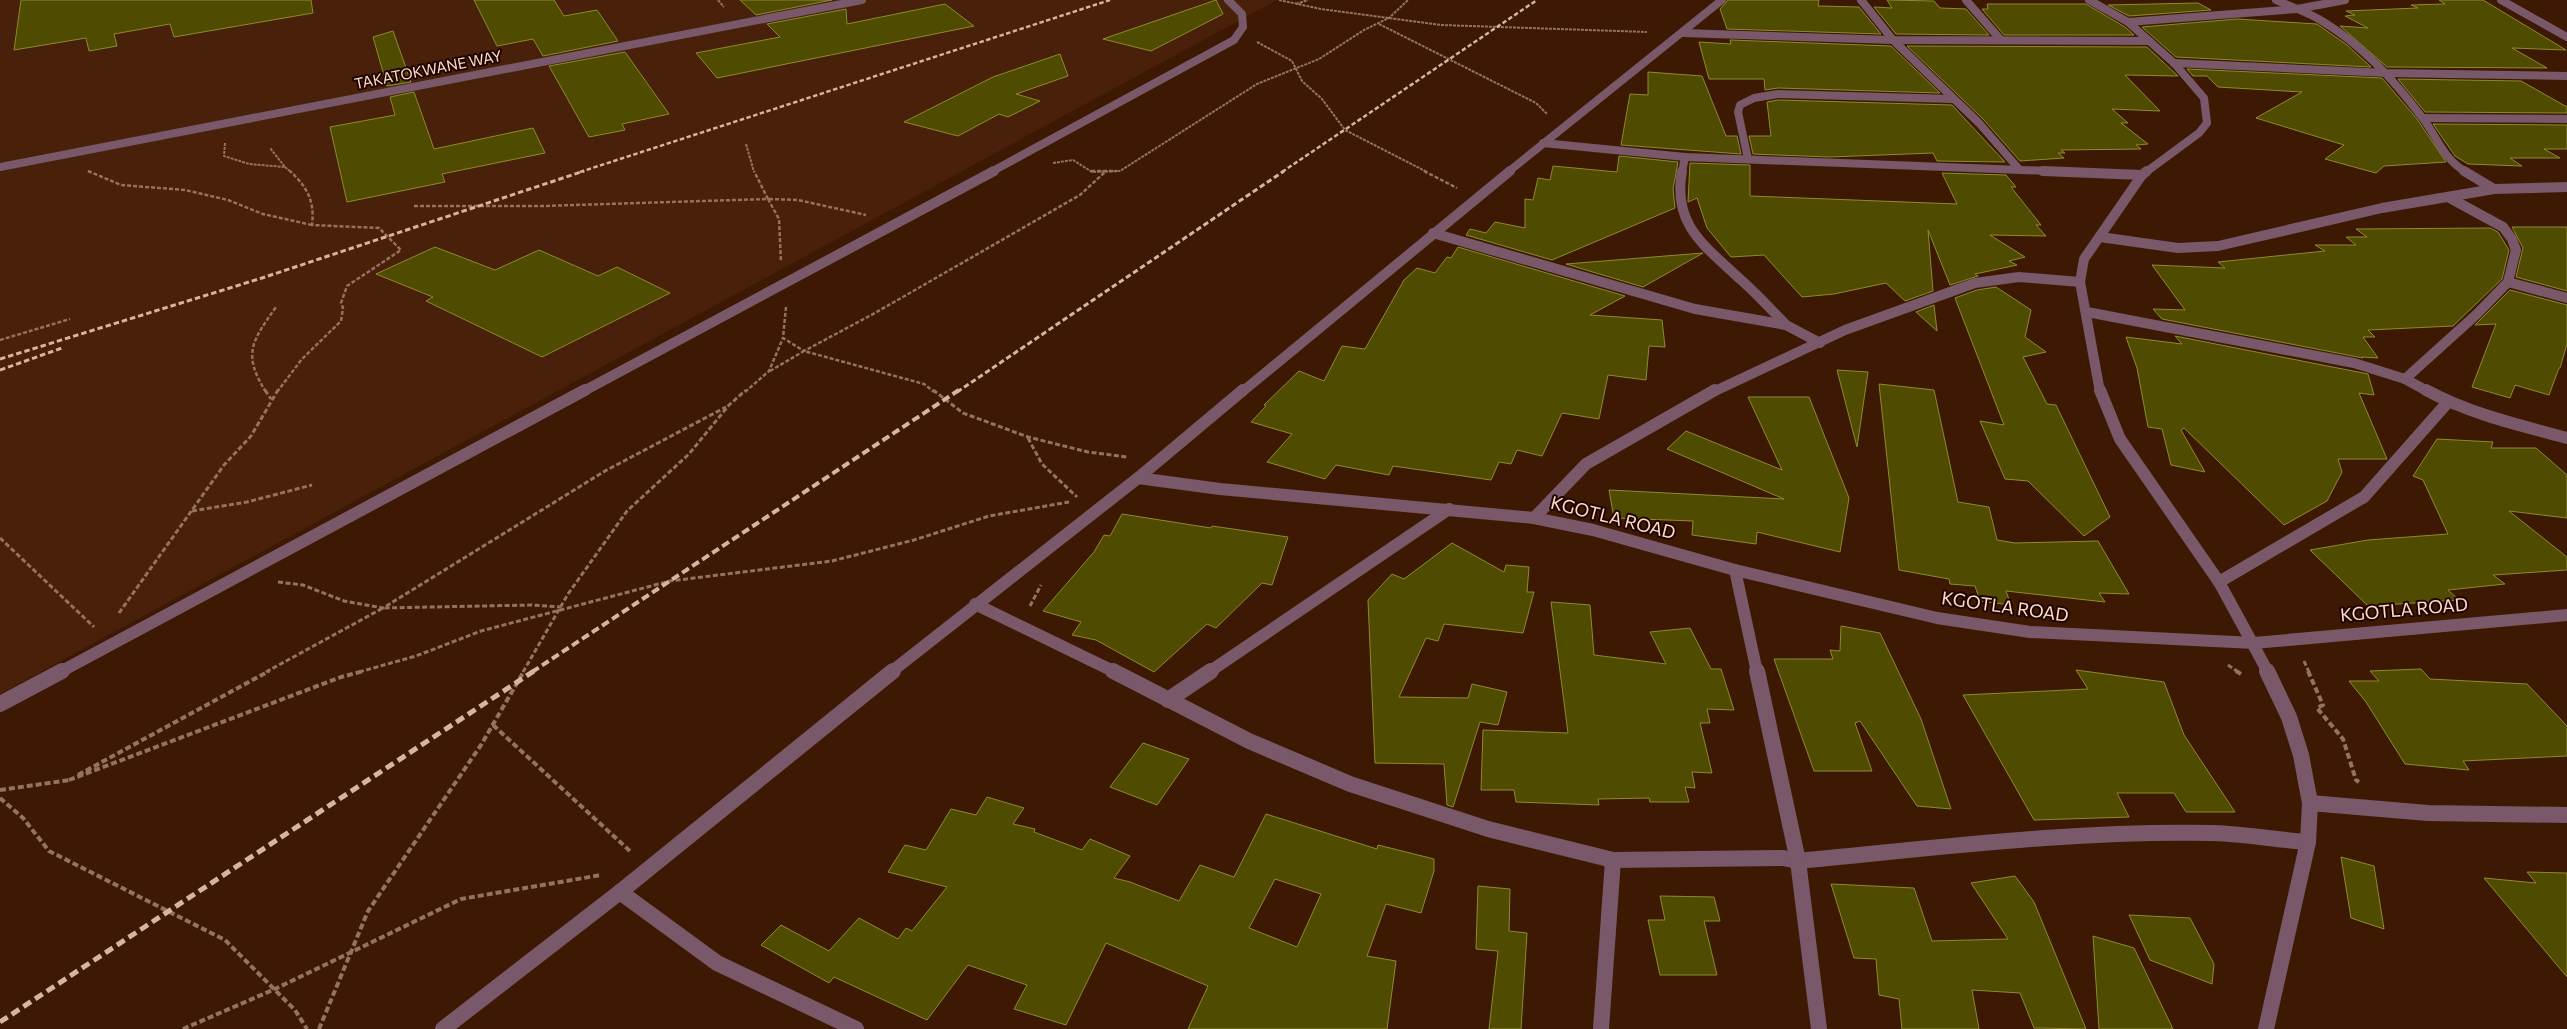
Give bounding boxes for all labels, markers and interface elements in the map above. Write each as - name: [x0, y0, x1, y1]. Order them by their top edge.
- street label: TAKATOKWANE WAY: [353, 46, 503, 92]
- street label: KGOTLA ROAD: [1548, 491, 1678, 543]
- street label: KGOTLA ROAD: [1940, 586, 2070, 626]
- street label: KGOTLA ROAD: [2339, 592, 2469, 626]

